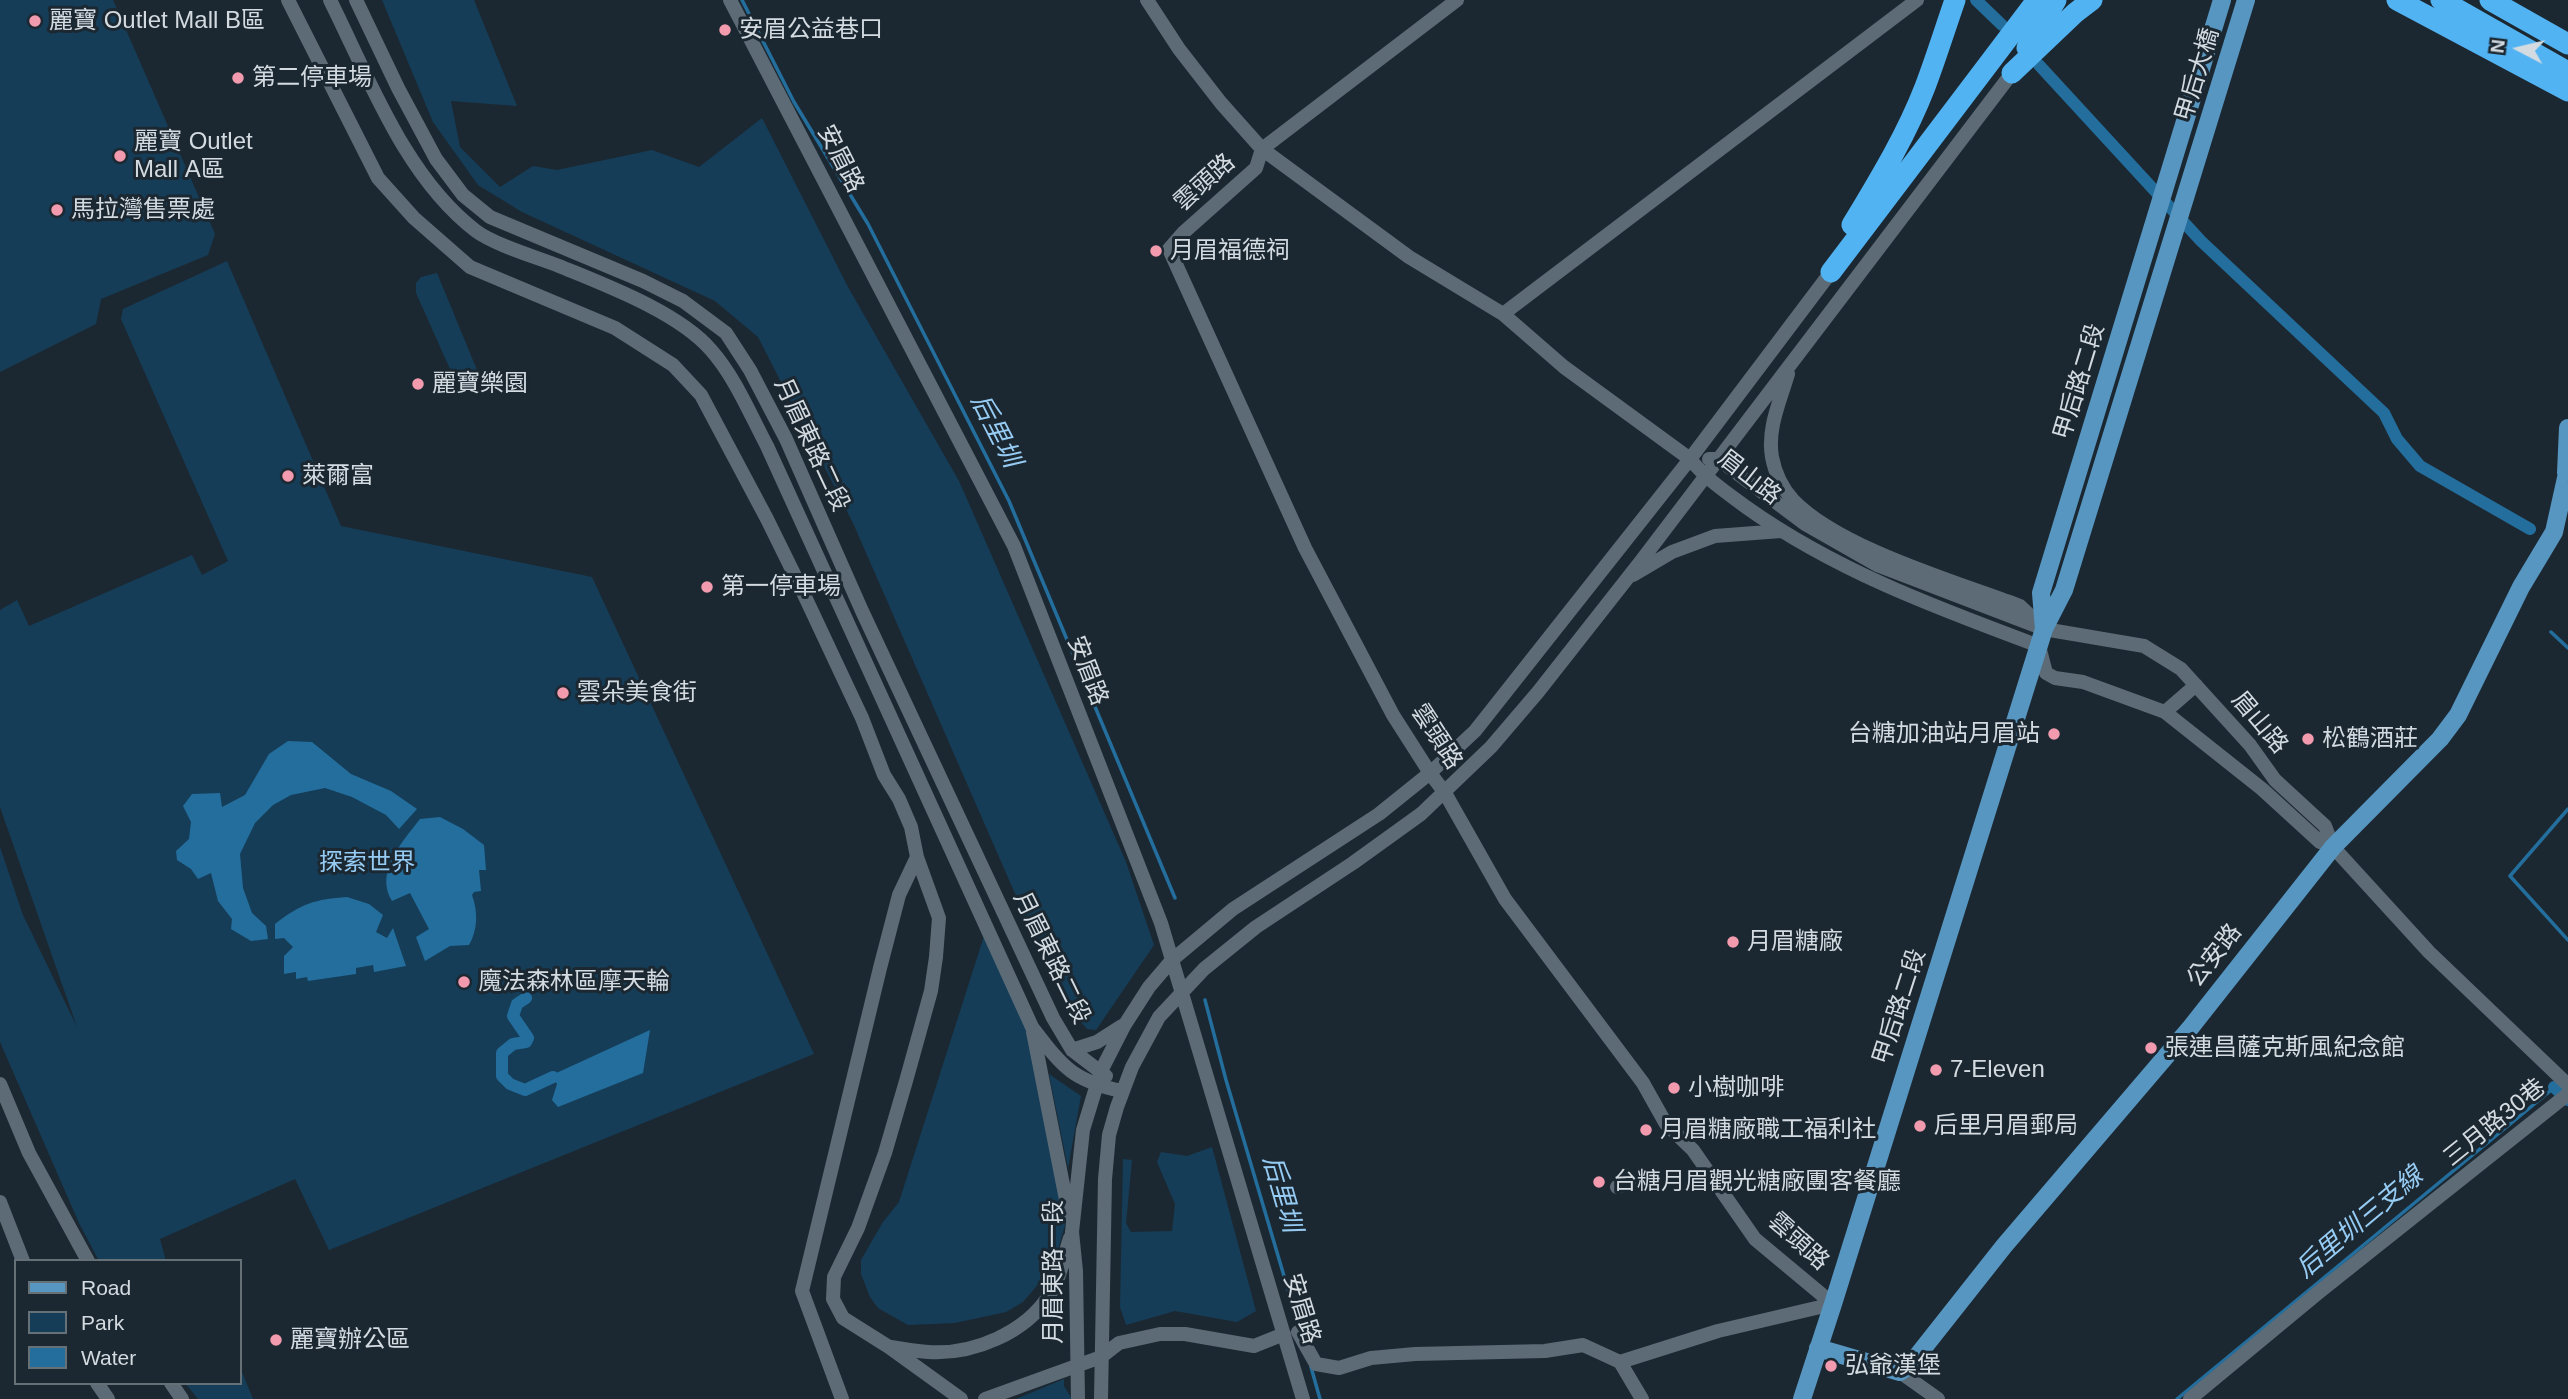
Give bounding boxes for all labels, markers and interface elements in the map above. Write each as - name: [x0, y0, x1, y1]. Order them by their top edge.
- place label: 麗寶 Outlet Mall B區: [49, 7, 265, 35]
- marker: 麗寶 Outlet Mall B區: [27, 13, 43, 29]
- north arrow: [2484, 14, 2554, 84]
- place label: 安眉公益巷口: [739, 16, 883, 44]
- marker: 安眉公益巷口: [717, 22, 733, 38]
- street label: 甲后大橋: [2170, 25, 2226, 125]
- text: N: [2486, 38, 2509, 54]
- place label: 第二停車場: [252, 64, 372, 92]
- marker: 第二停車場: [230, 70, 246, 86]
- street label: 安眉路: [811, 120, 869, 198]
- place label: 麗寶 Outlet Mall A區: [134, 128, 253, 184]
- marker: 麗寶 Outlet Mall A區: [112, 148, 128, 164]
- street label: 雲頭路: [1169, 148, 1241, 218]
- place label: 馬拉灣售票處: [71, 196, 215, 224]
- marker: 馬拉灣售票處: [49, 202, 65, 218]
- place label: 月眉福德祠: [1170, 237, 1290, 265]
- marker: 月眉福德祠: [1148, 243, 1164, 259]
- street label: 甲后路二段: [2049, 320, 2111, 444]
- place label: 麗寶樂園: [432, 370, 528, 398]
- street label: 月眉東路二段: [768, 374, 854, 516]
- marker: 麗寶樂園: [410, 376, 426, 392]
- water label: 后里圳: [963, 389, 1027, 473]
- street label: 眉山路: [1712, 444, 1786, 512]
- place label: 萊爾富: [302, 462, 374, 490]
- marker: 萊爾富: [280, 468, 296, 484]
- place label: 第一停車場: [721, 573, 841, 601]
- marker: 第一停車場: [699, 579, 715, 595]
- street label: 安眉路: [1061, 632, 1113, 710]
- place label: 雲朵美食街: [577, 679, 697, 707]
- marker: 雲朵美食街: [555, 685, 571, 701]
- street label: 眉山路: [2225, 686, 2293, 760]
- street label: 雲頭路: [1404, 699, 1468, 775]
- place label: 台糖加油站月眉站: [1848, 720, 2040, 748]
- place label: 松鶴酒莊: [2322, 725, 2418, 753]
- marker: 台糖加油站月眉站: [2046, 726, 2062, 742]
- marker: 松鶴酒莊: [2300, 731, 2316, 747]
- park label: 探索世界: [319, 849, 415, 877]
- street label: 月眉東路二段: [1006, 887, 1096, 1029]
- street label: 公安路: [2181, 919, 2249, 993]
- place label: 月眉糖廠: [1747, 928, 1843, 956]
- marker: 月眉糖廠: [1725, 934, 1741, 950]
- street label: 甲后路二段: [1868, 945, 1932, 1069]
- place label: 魔法森林區摩天輪: [478, 968, 670, 996]
- marker: 魔法森林區摩天輪: [456, 974, 472, 990]
- place label: 張連昌薩克斯風紀念館: [2165, 1034, 2405, 1062]
- marker: 張連昌薩克斯風紀念館: [2143, 1040, 2159, 1056]
- place label: 7-Eleven: [1950, 1056, 2045, 1084]
- marker: 7-Eleven: [1928, 1062, 1944, 1078]
- street label: 三月路30巷: [2438, 1073, 2552, 1173]
- place label: 小樹咖啡: [1688, 1074, 1784, 1102]
- marker: 小樹咖啡: [1666, 1080, 1682, 1096]
- place label: 后里月眉郵局: [1934, 1112, 2078, 1140]
- place label: 月眉糖廠職工福利社: [1660, 1116, 1876, 1144]
- marker: 后里月眉郵局: [1912, 1118, 1928, 1134]
- marker: 月眉糖廠職工福利社: [1638, 1122, 1654, 1138]
- water label: 后里圳: [1255, 1152, 1307, 1236]
- water label: 后里圳三支線: [2290, 1161, 2430, 1285]
- place label: 台糖月眉觀光糖廠團客餐廳: [1613, 1168, 1901, 1196]
- marker: 台糖月眉觀光糖廠團客餐廳: [1591, 1174, 1607, 1190]
- street label: 月眉東路一段: [1040, 1200, 1068, 1344]
- street label: 雲頭路: [1762, 1207, 1834, 1277]
- legend: [14, 1259, 242, 1385]
- street label: 安眉路: [1277, 1270, 1325, 1348]
- text: Road: [81, 1276, 131, 1299]
- text: Park: [81, 1311, 124, 1334]
- place label: 麗寶辦公區: [290, 1326, 410, 1354]
- marker: 麗寶辦公區: [268, 1332, 284, 1348]
- text: Water: [81, 1346, 136, 1369]
- place label: 弘爺漢堡: [1845, 1352, 1941, 1380]
- marker: 弘爺漢堡: [1823, 1358, 1839, 1374]

